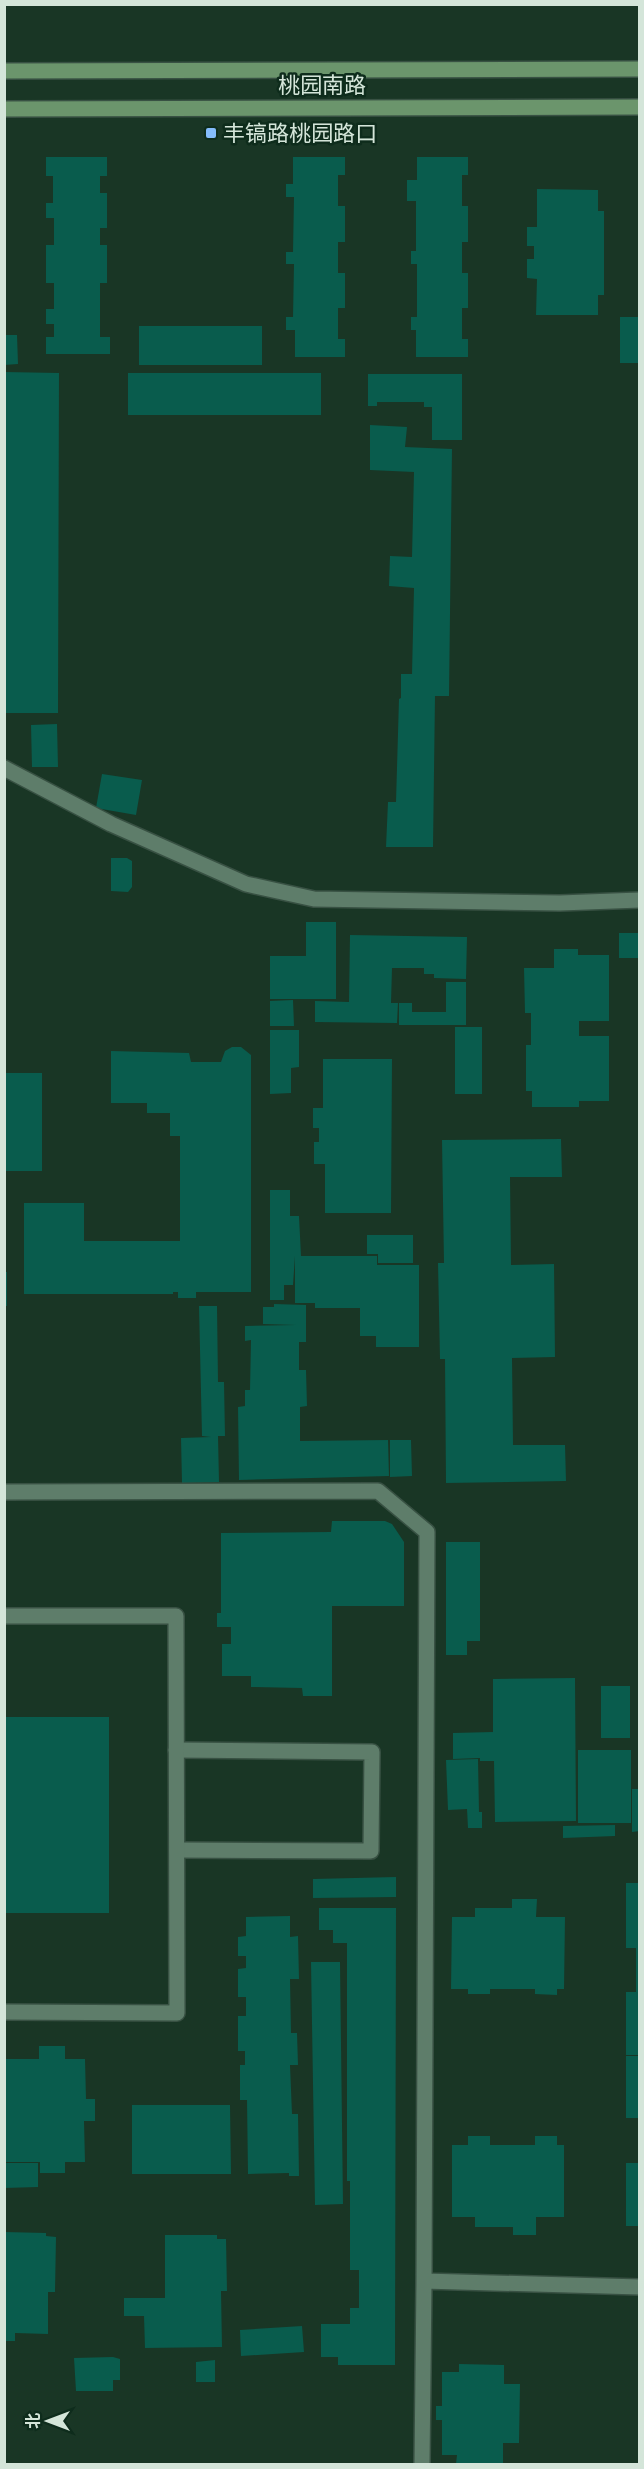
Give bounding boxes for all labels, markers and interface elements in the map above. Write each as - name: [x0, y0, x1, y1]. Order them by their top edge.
- street label: 桃园南路: [278, 71, 366, 99]
- place label: 丰镐路桃园路口: [223, 119, 377, 147]
- marker: 丰镐路桃园路口: [204, 126, 218, 140]
- north arrow: [18, 2391, 78, 2451]
- text: 北: [23, 2413, 43, 2429]

